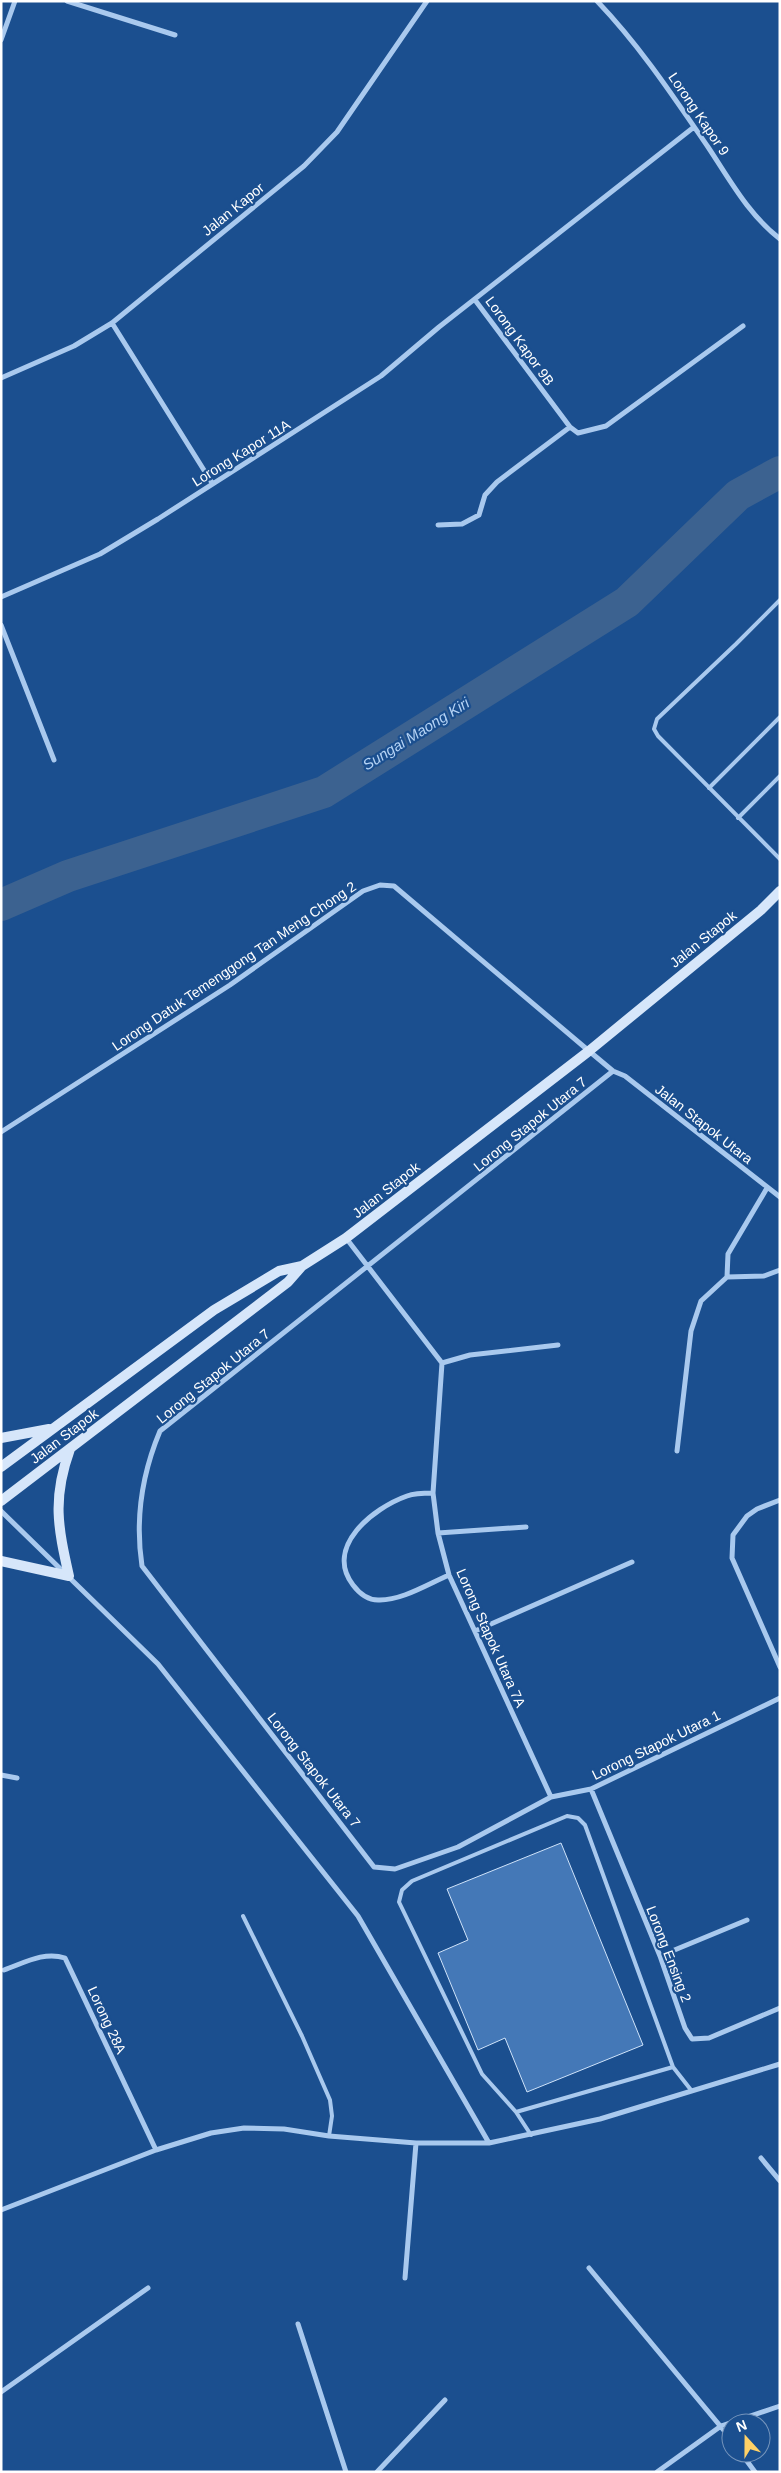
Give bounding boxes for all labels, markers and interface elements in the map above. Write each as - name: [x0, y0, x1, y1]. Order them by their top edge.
- street label: Lorong Kapor 9: [665, 70, 733, 159]
- street label: Jalan Kapor: [199, 179, 267, 239]
- street label: Lorong Kapor 9B: [482, 293, 558, 389]
- street label: Lorong Kapor 11A: [189, 416, 294, 490]
- water label: Sungai Maong Kiri: [359, 694, 473, 773]
- street label: Lorong Datuk Temenggong Tan Meng Chong 2: [109, 878, 359, 1054]
- street label: Jalan Stapok: [667, 907, 740, 971]
- street label: Lorong Stapok Utara 7: [470, 1073, 590, 1175]
- street label: Jalan Stapok Utara: [652, 1081, 756, 1167]
- street label: Jalan Stapok: [349, 1158, 424, 1221]
- street label: Lorong Stapok Utara 7: [153, 1325, 273, 1427]
- street label: Jalan Stapok: [27, 1405, 102, 1467]
- street label: Lorong Stapok Utara 7A: [453, 1566, 529, 1710]
- street label: Lorong Stapok Utara 1: [589, 1707, 723, 1783]
- street label: Lorong Stapok Utara 7: [264, 1710, 364, 1831]
- street label: Lorong Ensing 2: [643, 1904, 695, 2005]
- street label: Lorong 28A: [84, 1984, 130, 2057]
- north arrow: [721, 2413, 771, 2463]
- text: N: [734, 2417, 749, 2435]

